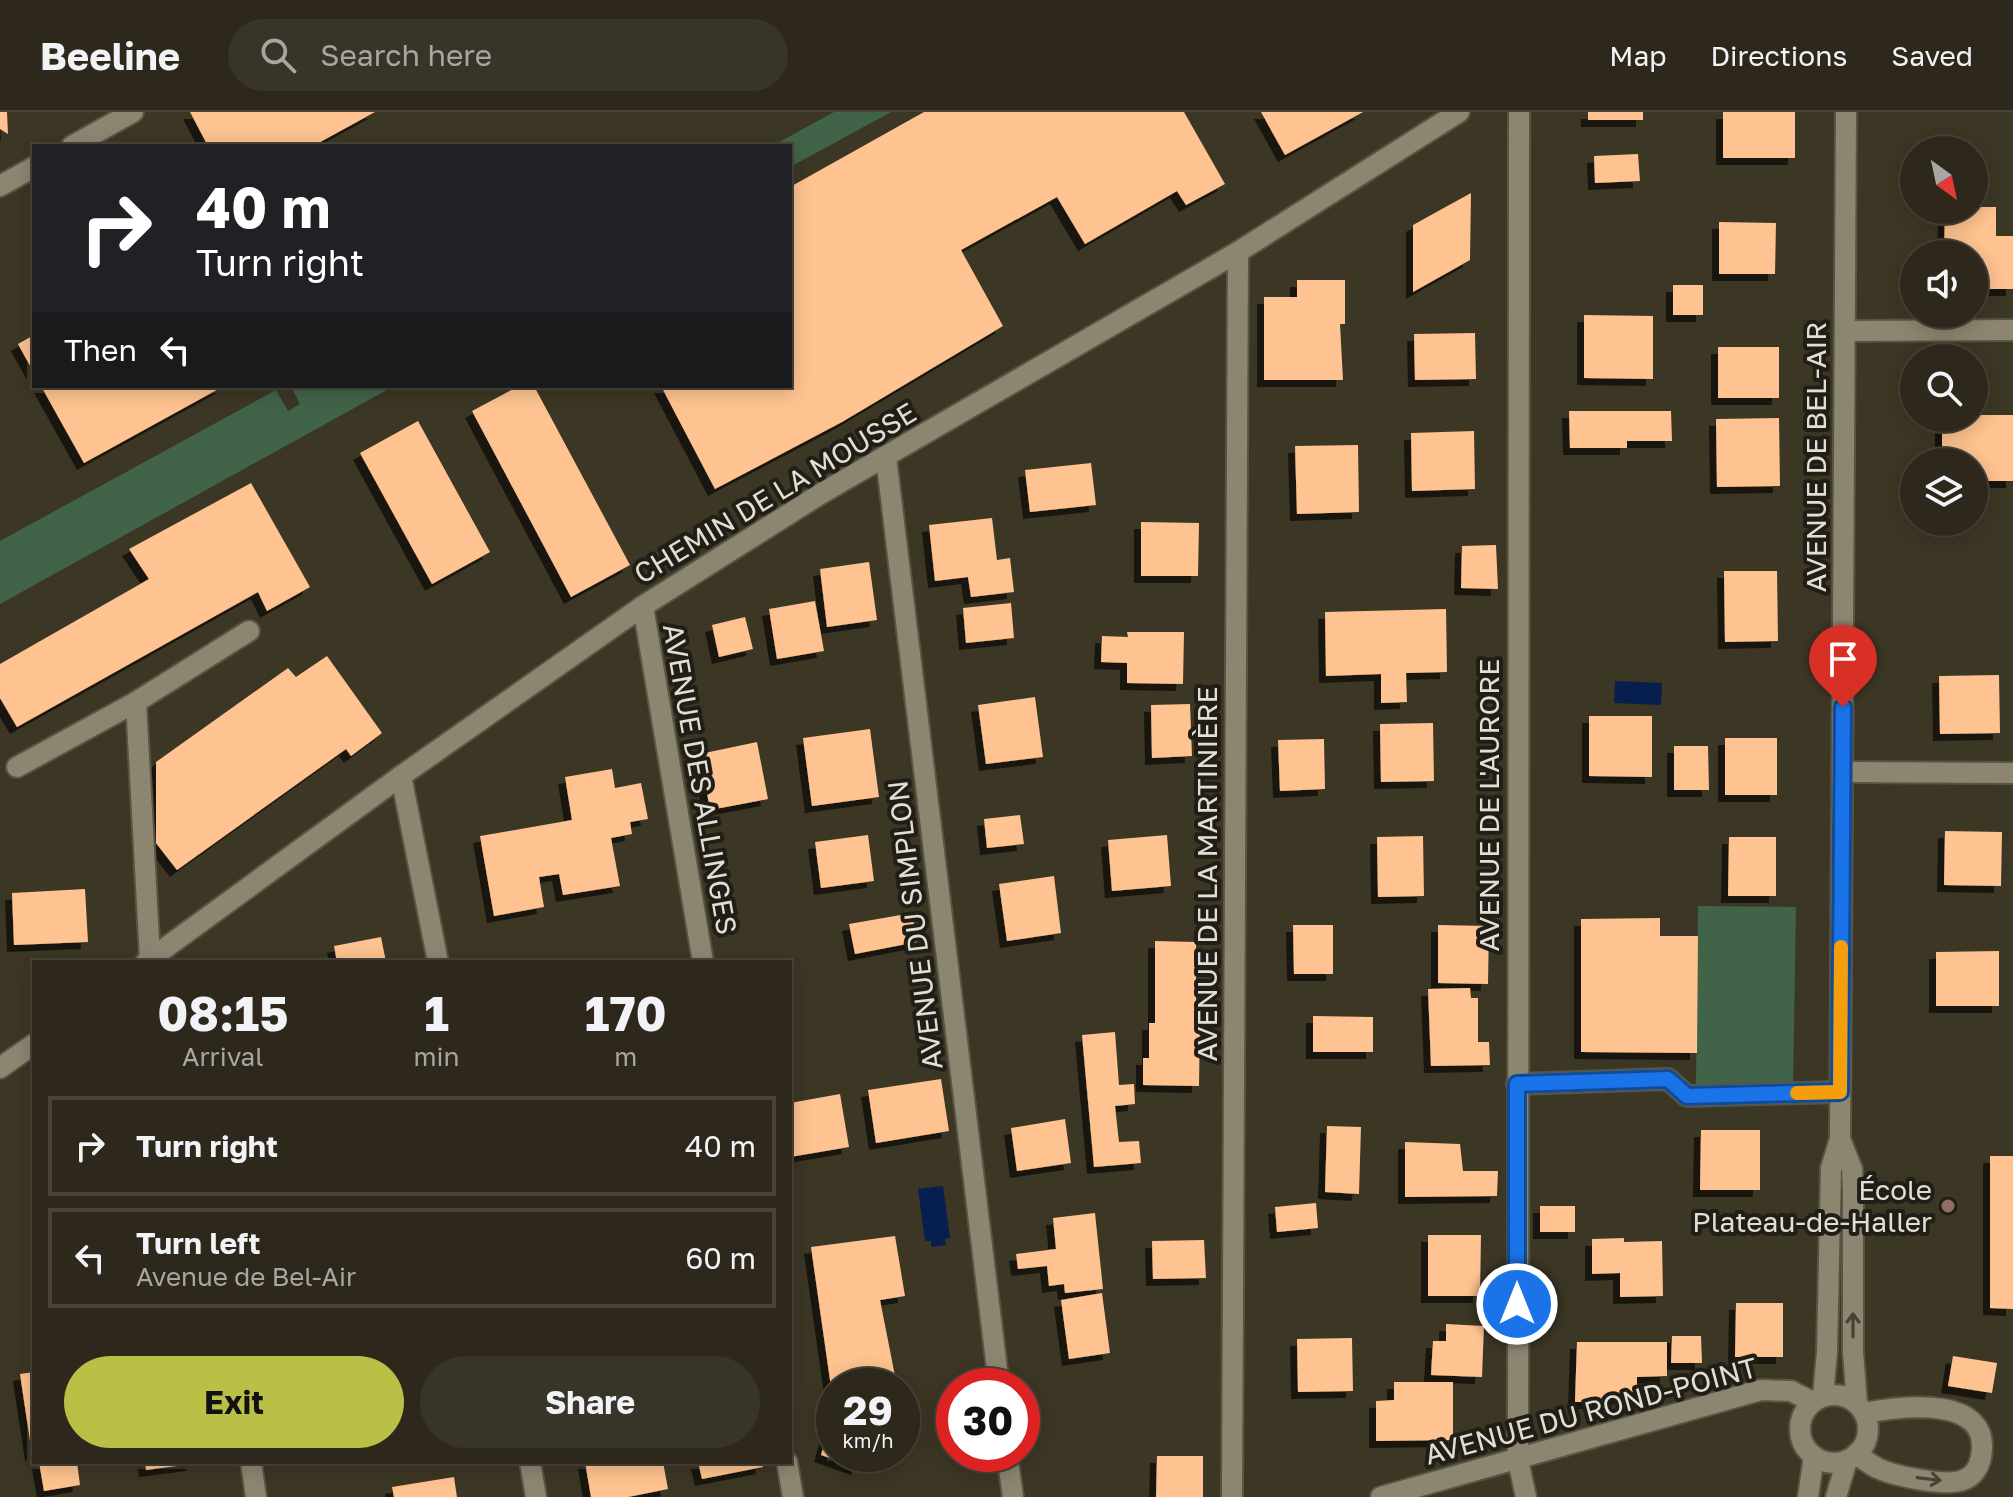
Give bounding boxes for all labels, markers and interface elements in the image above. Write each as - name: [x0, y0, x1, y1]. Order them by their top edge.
- search box: [228, 19, 788, 91]
- text: Beeline: [40, 33, 180, 78]
- icon: search: [256, 33, 300, 77]
- text: Search here: [320, 37, 492, 73]
- text: Map: [1609, 39, 1666, 72]
- text: Directions: [1710, 39, 1847, 72]
- text: Saved: [1891, 39, 1973, 72]
- north arrow: [1900, 136, 1988, 224]
- map controls: [1900, 136, 1988, 536]
- text: 40 m: [196, 173, 330, 240]
- icon: right: [64, 176, 168, 280]
- button: sound: [1900, 240, 1988, 328]
- text: Turn right: [196, 241, 364, 284]
- street label: AVENUE DE BEL-AIR: [1799, 322, 1832, 592]
- icon: left: [153, 328, 197, 372]
- text: Then: [64, 332, 137, 368]
- button: search: [1900, 344, 1988, 432]
- street label: CHEMIN DE LA MOUSSE: [628, 395, 922, 590]
- button: layers: [1900, 448, 1988, 536]
- street label: AVENUE DES ALLINGES: [657, 621, 744, 937]
- pin: [1809, 625, 1877, 707]
- icon: arrive: [1821, 637, 1865, 681]
- street label: AVENUE DE L'AURORE: [1472, 659, 1505, 951]
- street label: AVENUE DE LA MARTINIÈRE: [1190, 686, 1223, 1062]
- street label: AVENUE DU SIMPLON: [880, 779, 949, 1071]
- text: 08:15: [157, 984, 288, 1042]
- text: 1: [424, 984, 449, 1042]
- text: 170: [585, 984, 667, 1042]
- text: Arrival: [182, 1041, 264, 1072]
- text: min: [414, 1041, 460, 1072]
- text: m: [614, 1041, 637, 1072]
- icon: right: [68, 1124, 112, 1168]
- text: Turn right: [136, 1128, 278, 1164]
- text: 40 m: [685, 1128, 756, 1164]
- place label: École Plateau-de-Haller: [1692, 1173, 1932, 1238]
- marker: École Plateau-de-Haller: [1939, 1197, 1957, 1215]
- text: Turn left: [136, 1225, 261, 1261]
- icon: left: [68, 1236, 112, 1280]
- text: 60 m: [685, 1240, 756, 1276]
- text: Avenue de Bel-Air: [136, 1261, 356, 1292]
- position arrow: [1475, 1262, 1559, 1346]
- one-way arrow: [1845, 1312, 1861, 1339]
- street label: AVENUE DU ROND-POINT: [1421, 1350, 1761, 1471]
- button: Exit: [64, 1356, 404, 1448]
- button: Share: [420, 1356, 760, 1448]
- speed limit sign: 30: [936, 1368, 1040, 1472]
- text: 29: [843, 1386, 893, 1434]
- text: km/h: [843, 1428, 893, 1452]
- one-way arrow: [1915, 1472, 1942, 1487]

